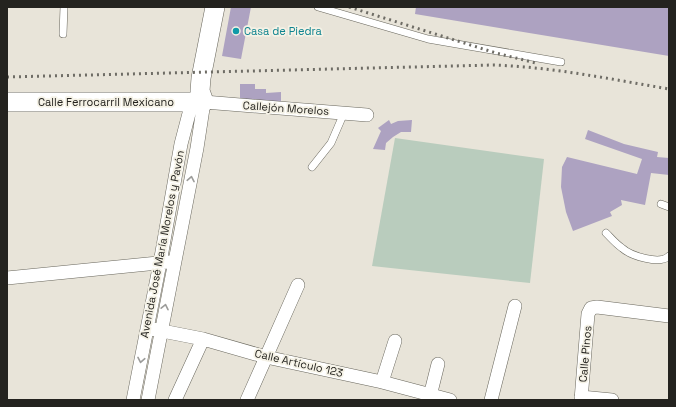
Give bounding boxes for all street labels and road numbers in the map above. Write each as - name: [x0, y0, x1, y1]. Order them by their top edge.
- street label: Calle Ferrocarril Mexicano: [38, 95, 174, 109]
- street label: Callejón Morelos: [242, 98, 330, 118]
- street label: Avenida José María Morelos y Pavón: [137, 149, 187, 339]
- street label: Calle Pinos: [576, 325, 594, 383]
- street label: Calle Artículo 123: [253, 346, 345, 380]

